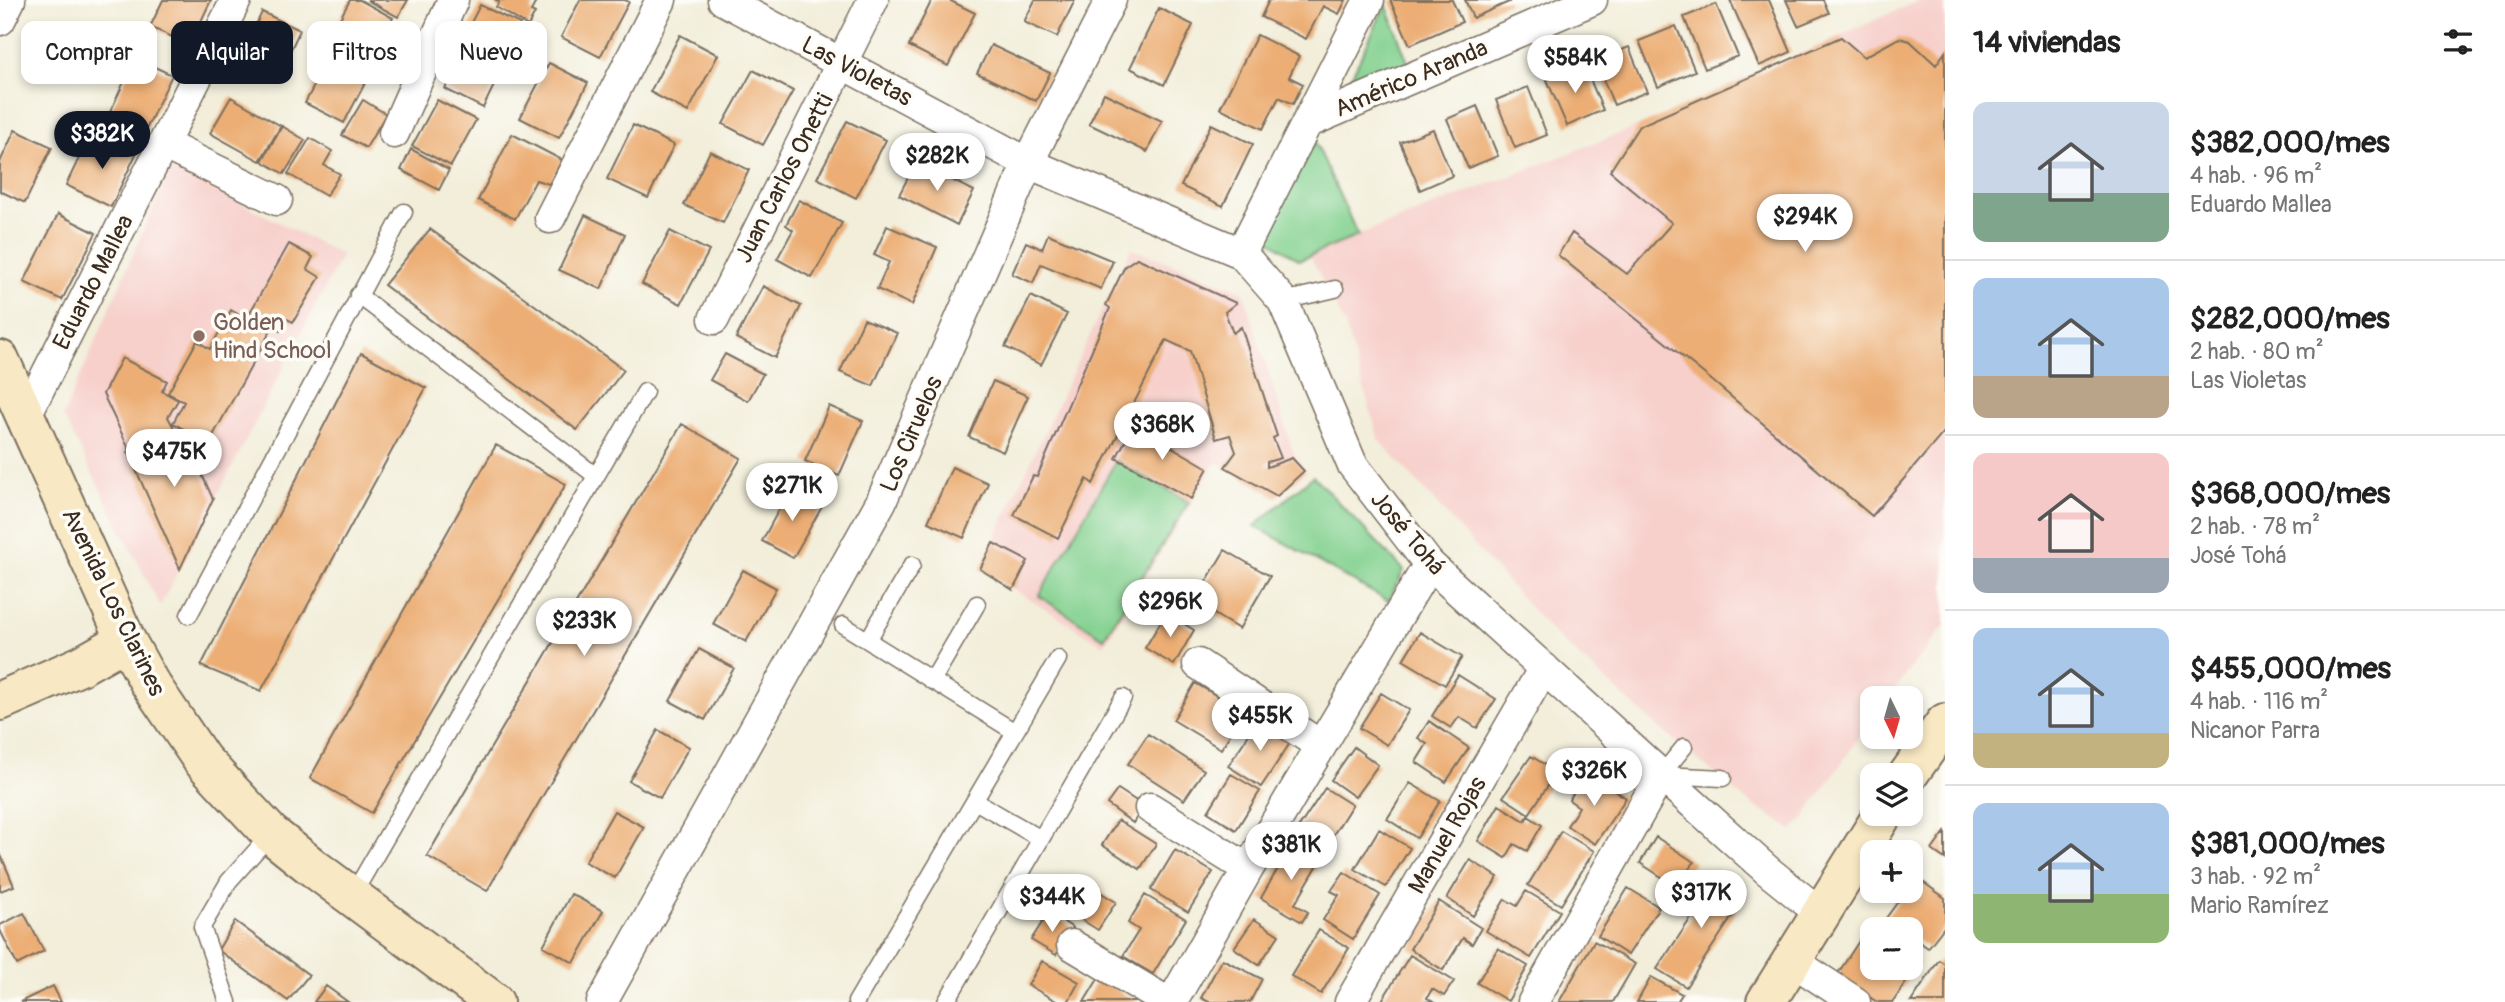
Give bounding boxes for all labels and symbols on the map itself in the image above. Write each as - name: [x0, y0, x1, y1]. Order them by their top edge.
- street label: Las Violetas: [796, 30, 917, 113]
- street label: Américo Aranda: [1330, 33, 1492, 124]
- pin: $584K: [1526, 36, 1624, 95]
- street label: Juan Carlos Onetti: [729, 89, 840, 268]
- pin: $382K: [53, 111, 151, 171]
- pin: $282K: [888, 134, 986, 193]
- pin: $294K: [1756, 194, 1854, 254]
- street label: Eduardo Mallea: [47, 210, 140, 355]
- place label: Golden Hind School: [213, 308, 332, 365]
- marker: Golden Hind School: [191, 328, 207, 344]
- street label: Los Ciruelos: [874, 372, 949, 497]
- pin: $368K: [1113, 402, 1211, 462]
- pin: $475K: [125, 430, 223, 489]
- pin: $271K: [743, 463, 841, 523]
- street label: José Tohá: [1364, 485, 1451, 581]
- street label: Avenida Los Clarines: [56, 504, 172, 701]
- pin: $296K: [1121, 580, 1219, 639]
- pin: $233K: [535, 598, 633, 658]
- north arrow: [1860, 686, 1923, 749]
- pin: $455K: [1211, 694, 1309, 753]
- pin: $326K: [1545, 748, 1643, 808]
- street label: Manuel Rojas: [1402, 771, 1493, 899]
- pin: $381K: [1242, 822, 1340, 882]
- pin: $317K: [1652, 870, 1750, 930]
- pin: $344K: [1003, 874, 1101, 934]

